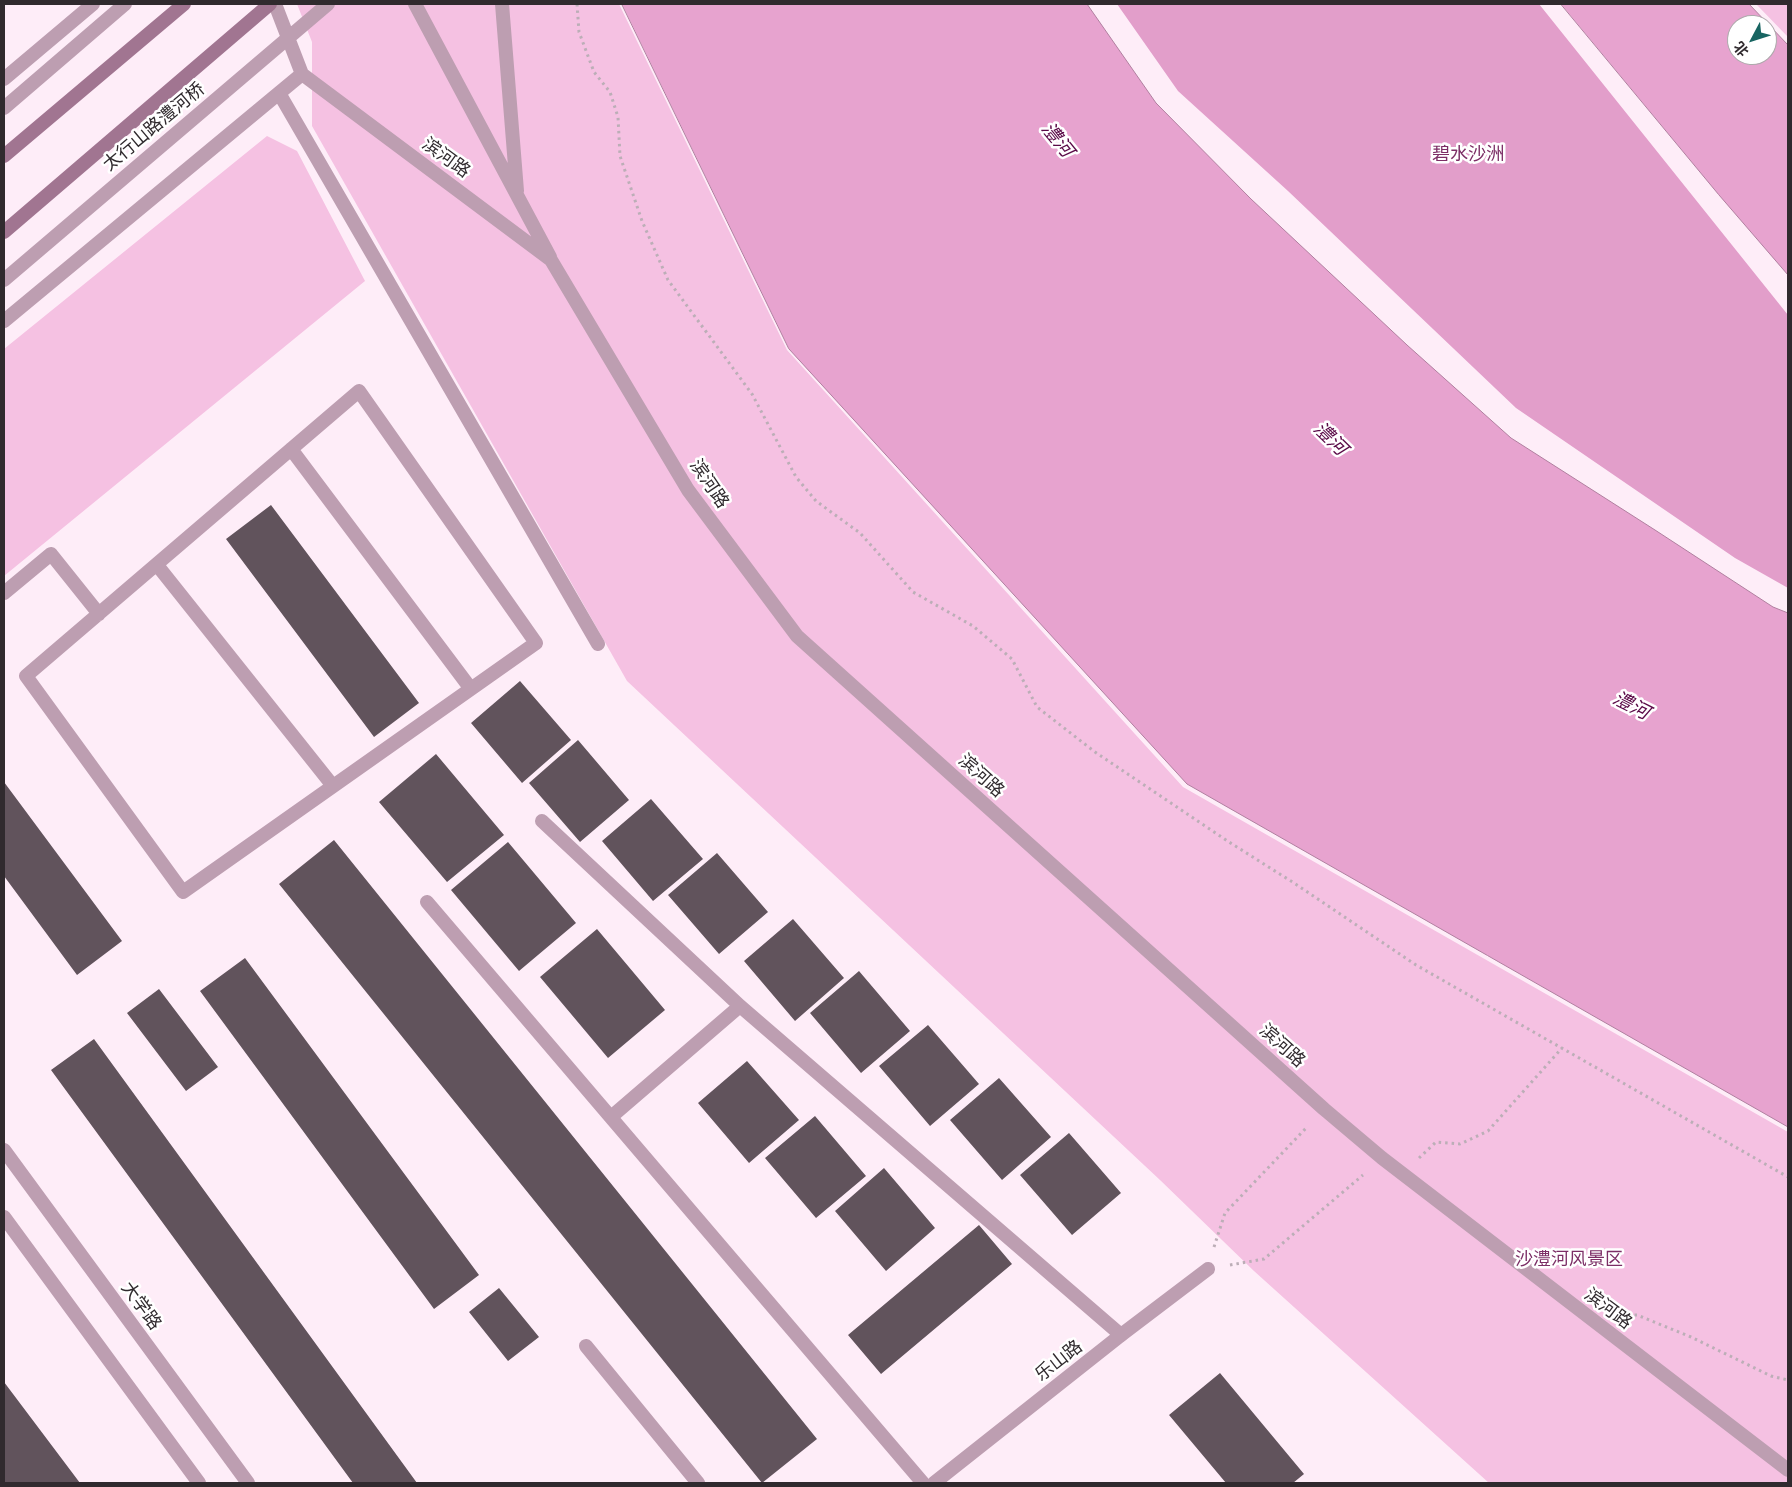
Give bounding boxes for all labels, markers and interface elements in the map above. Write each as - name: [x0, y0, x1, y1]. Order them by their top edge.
- north arrow: [1727, 15, 1777, 65]
- text: 北: [1730, 38, 1753, 60]
- street label: 太行山路澧河桥: [99, 78, 209, 176]
- water label: 澧河: [1036, 118, 1078, 162]
- street label: 滨河路: [418, 133, 474, 183]
- park label: 碧水沙洲: [1432, 144, 1504, 166]
- water label: 澧河: [1308, 418, 1352, 460]
- street label: 滨河路: [685, 456, 733, 512]
- water label: 澧河: [1609, 687, 1653, 725]
- street label: 滨河路: [954, 750, 1008, 802]
- street label: 滨河路: [1255, 1020, 1309, 1072]
- park label: 沙澧河风景区: [1515, 1249, 1623, 1271]
- street label: 大学路: [116, 1278, 166, 1334]
- street label: 滨河路: [1580, 1284, 1636, 1334]
- street label: 乐山路: [1031, 1336, 1087, 1386]

